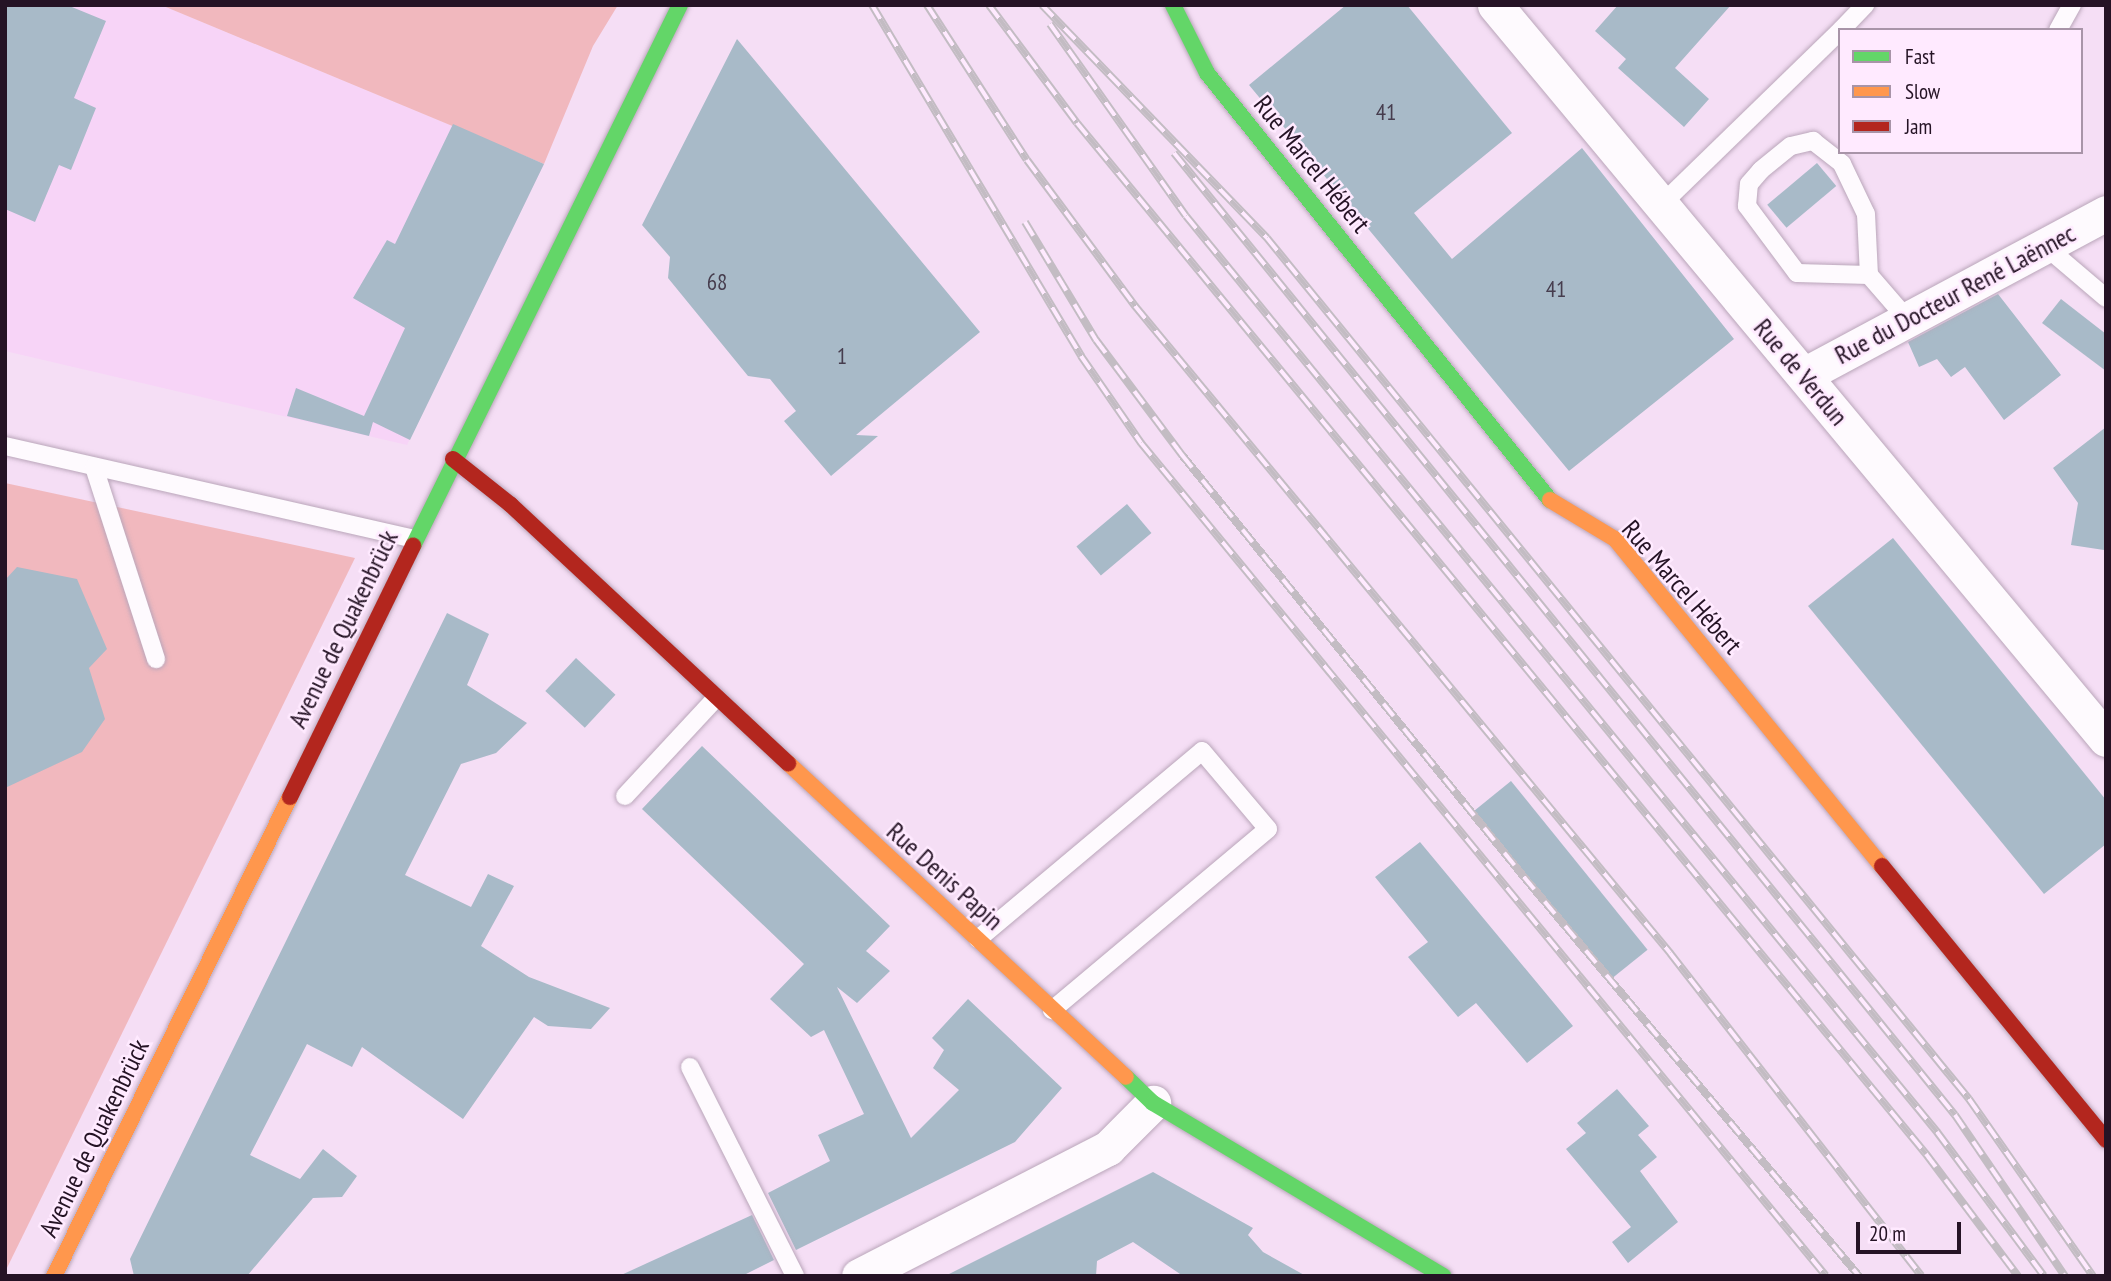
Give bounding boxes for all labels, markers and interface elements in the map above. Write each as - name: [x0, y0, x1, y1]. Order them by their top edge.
- legend: [1838, 28, 2083, 154]
- text: Fast: [1905, 43, 1935, 70]
- text: Slow: [1905, 78, 1940, 105]
- street label: Rue Marcel Hébert: [1247, 89, 1377, 239]
- house number: 41: [1376, 98, 1396, 126]
- text: Jam: [1905, 113, 1932, 140]
- street label: Rue du Docteur René Laënnec: [1829, 217, 2081, 371]
- house number: 68: [707, 268, 727, 296]
- house number: 41: [1546, 275, 1566, 303]
- street label: Rue de Verdun: [1747, 312, 1855, 432]
- house number: 1: [837, 342, 847, 370]
- street label: Rue Marcel Hébert: [1616, 514, 1748, 660]
- street label: Avenue de Quakenbrück: [282, 525, 404, 733]
- street label: Rue Denis Papin: [880, 816, 1010, 936]
- street label: Avenue de Quakenbrück: [33, 1034, 155, 1242]
- scale bar: [1859, 1208, 1964, 1252]
- text: 20 m: [1869, 1220, 1906, 1247]

